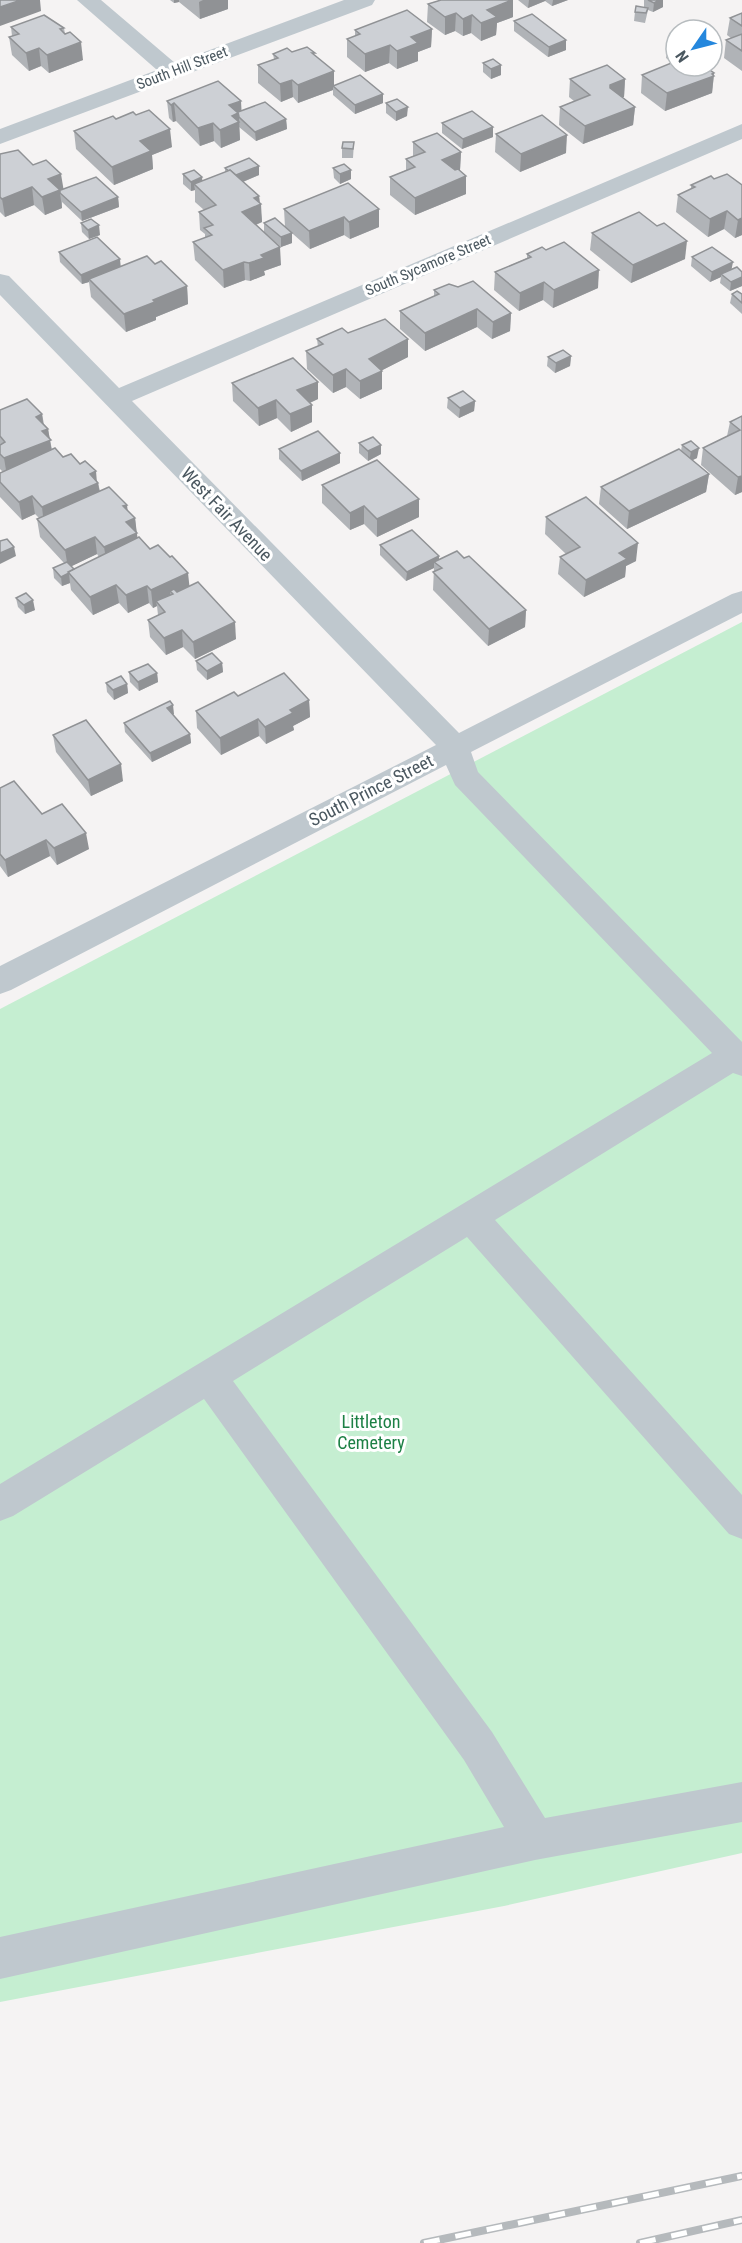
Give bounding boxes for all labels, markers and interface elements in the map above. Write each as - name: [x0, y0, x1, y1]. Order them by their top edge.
- north arrow: [664, 18, 724, 78]
- street label: South Hill Street: [134, 42, 230, 94]
- text: N: [672, 47, 693, 66]
- street label: South Sycamore Street: [363, 230, 493, 300]
- street label: West Fair Avenue: [177, 463, 277, 565]
- street label: South Prince Street: [305, 750, 437, 830]
- park label: Littleton Cemetery: [337, 1411, 405, 1453]

